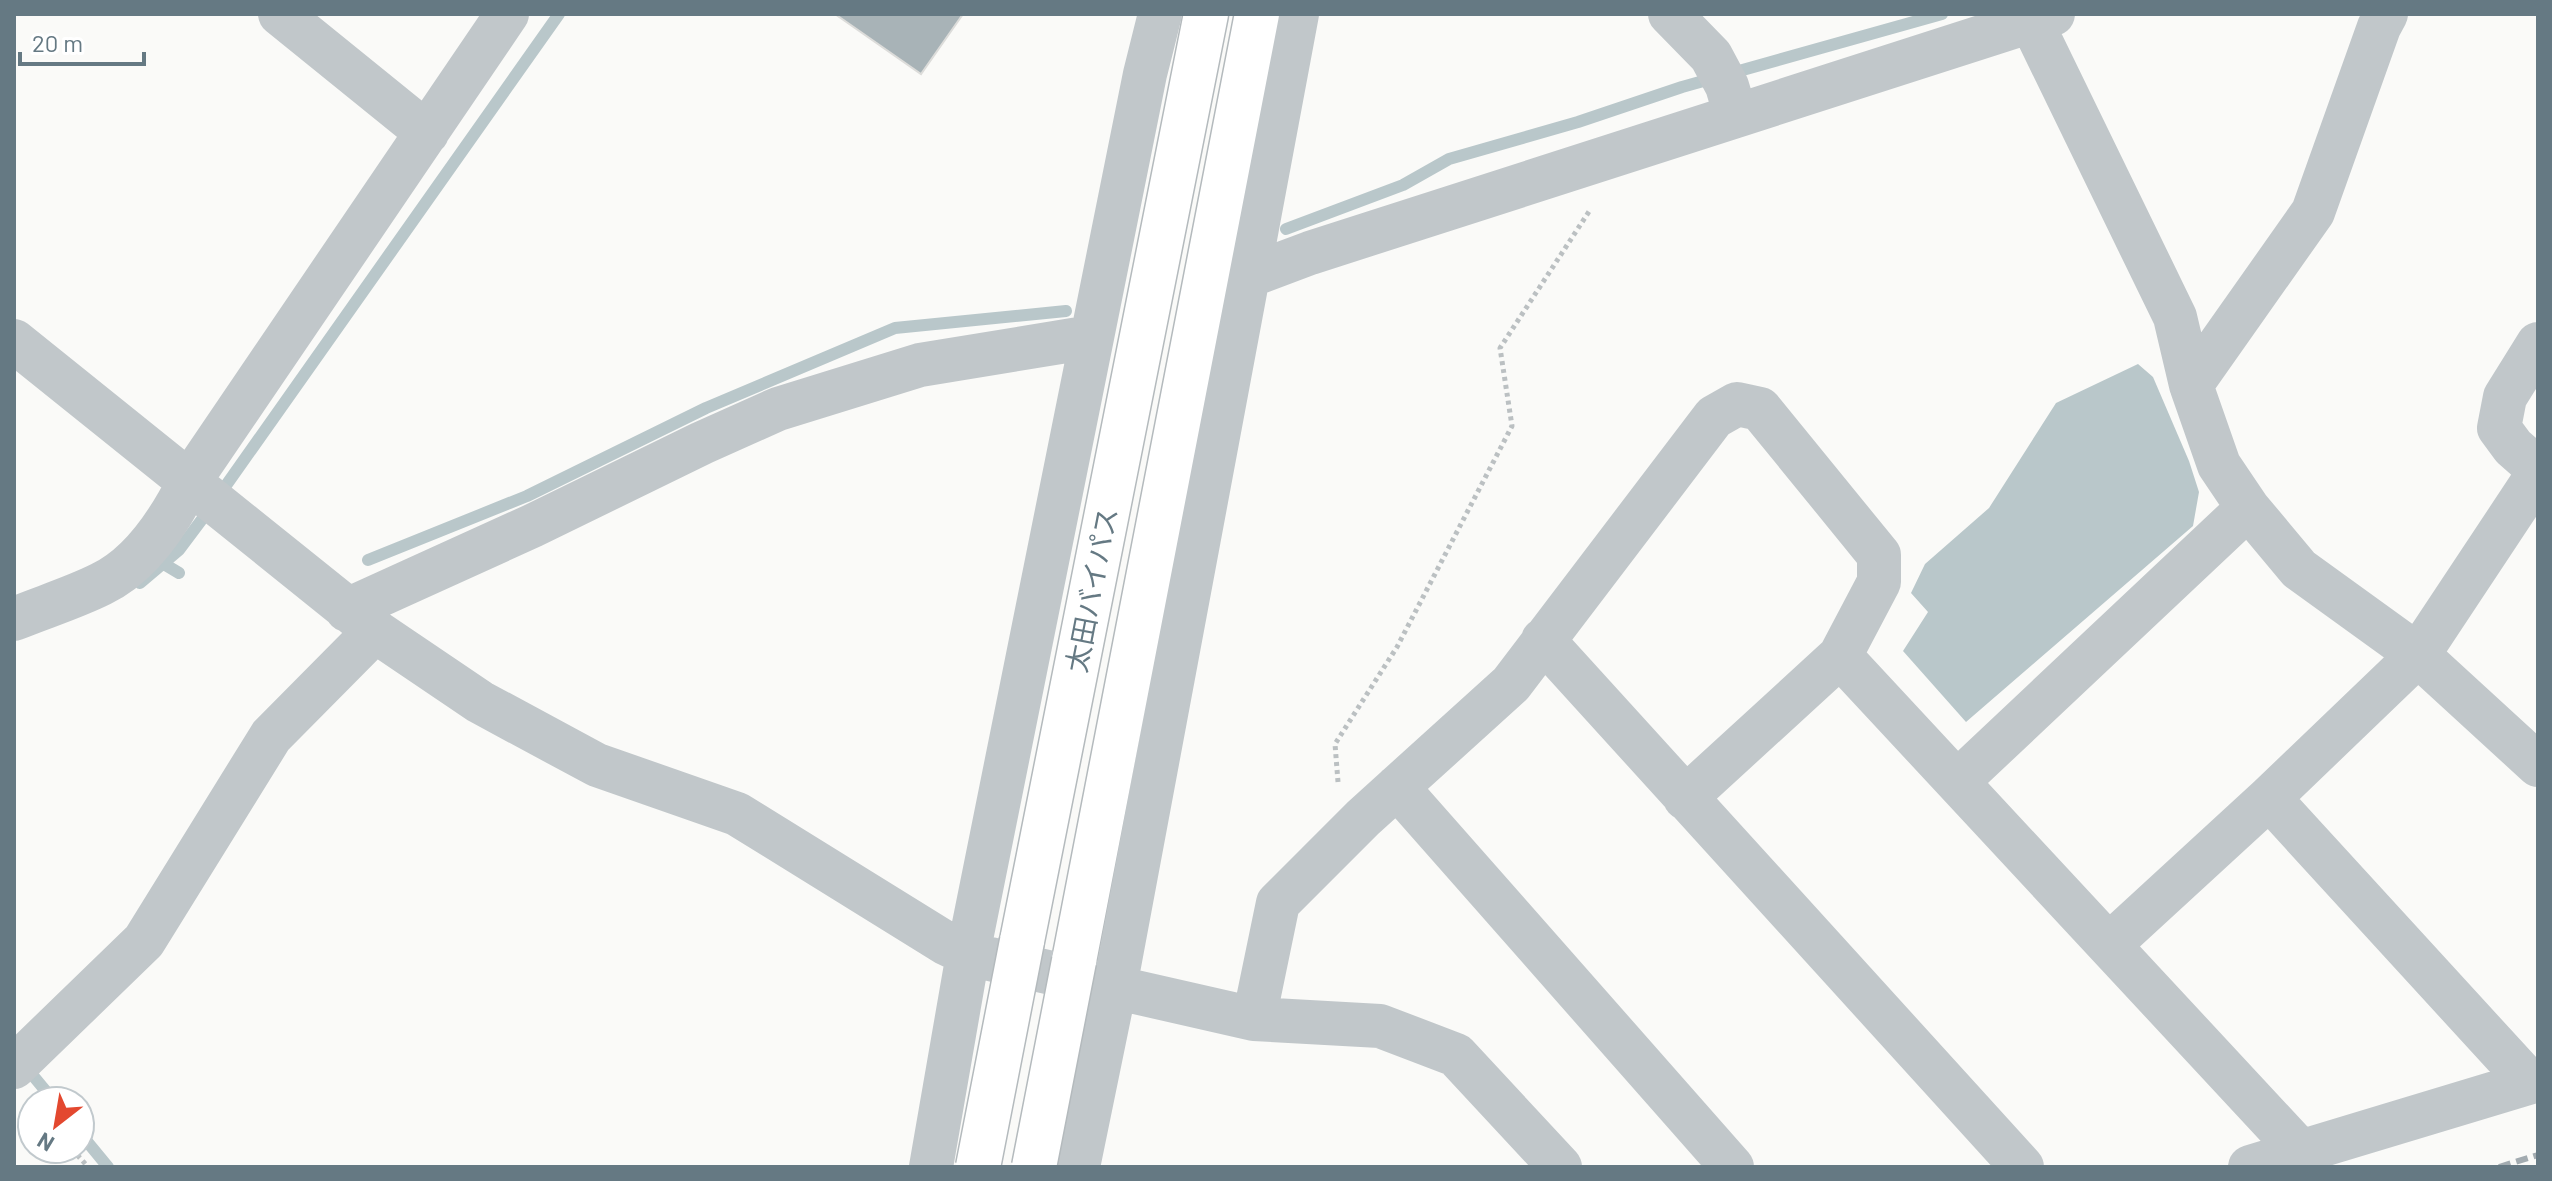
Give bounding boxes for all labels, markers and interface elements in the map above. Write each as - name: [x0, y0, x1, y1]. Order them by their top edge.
- scale bar: [20, 16, 144, 66]
- text: 20 m: [32, 28, 83, 57]
- street label: 太田バイパス: [1058, 504, 1124, 675]
- north arrow: [16, 1085, 96, 1165]
- text: N: [32, 1128, 58, 1158]

